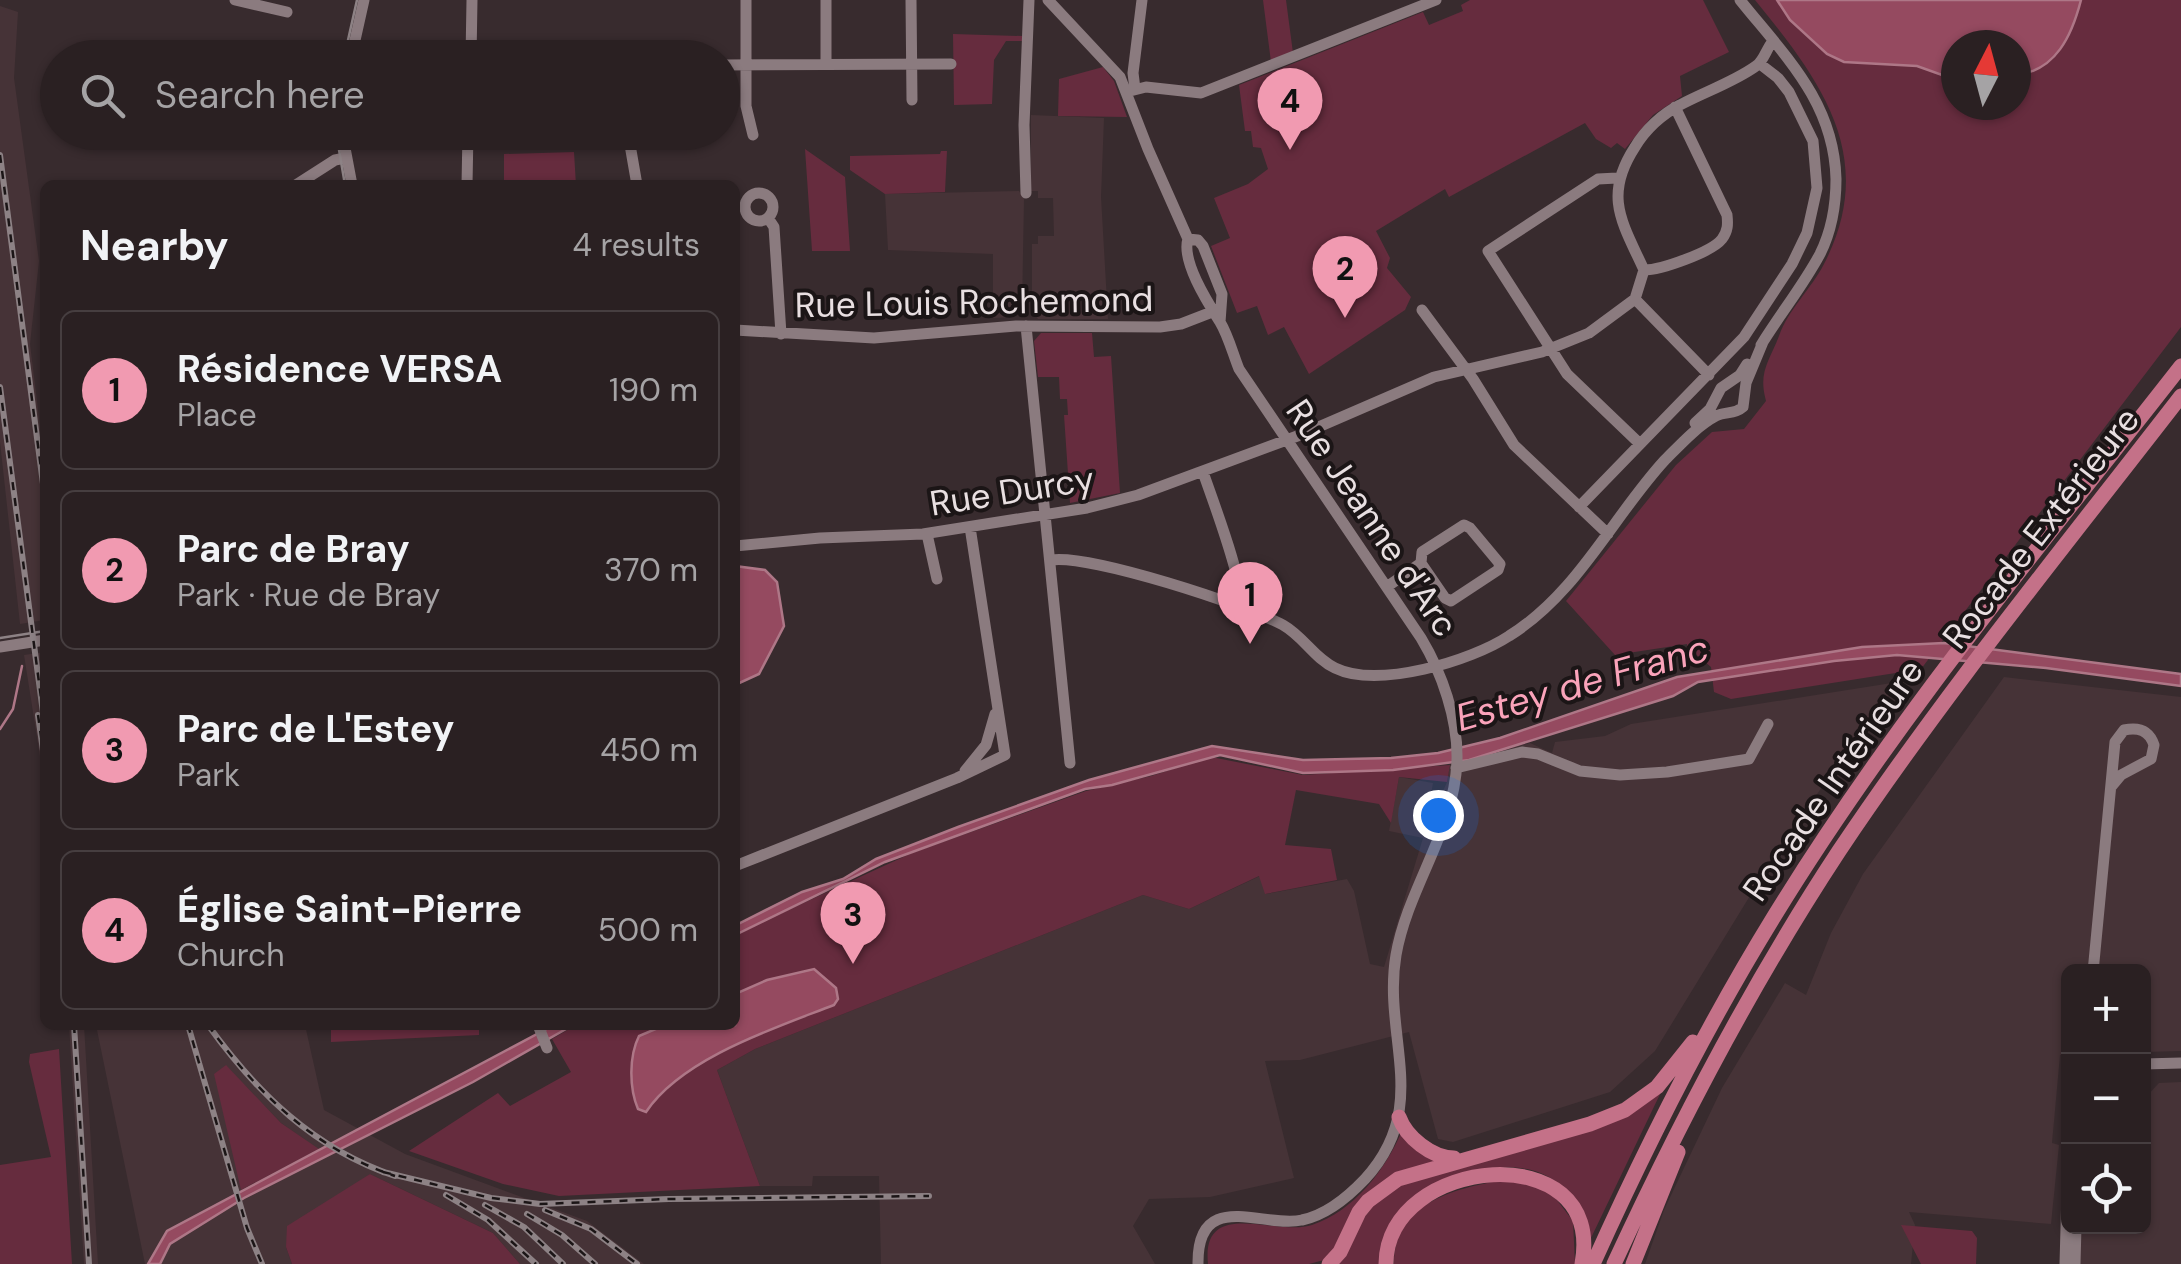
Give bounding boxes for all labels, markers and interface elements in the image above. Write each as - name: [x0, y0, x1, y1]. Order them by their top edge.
- north arrow: [1941, 30, 2031, 120]
- search box: [40, 40, 740, 150]
- icon: search: [75, 68, 130, 123]
- pin: 4: [1258, 68, 1322, 150]
- text: Search here: [155, 70, 365, 120]
- text: Nearby: [80, 218, 229, 273]
- text: 4 results: [573, 224, 700, 266]
- pin: 2: [1312, 236, 1378, 318]
- street label: Rue Louis Rochemond: [794, 276, 1154, 328]
- text: Résidence VERSA: [177, 344, 502, 394]
- text: 1: [109, 369, 120, 411]
- text: 190 m: [609, 369, 698, 411]
- street label: Rue Jeanne d'Arc: [1276, 390, 1468, 646]
- text: Place: [177, 394, 257, 436]
- street label: Rocade Extérieure: [1932, 398, 2150, 658]
- street label: Rue Durcy: [926, 455, 1098, 527]
- text: Parc de Bray: [177, 524, 410, 574]
- text: 2: [105, 549, 124, 591]
- text: 370 m: [604, 549, 698, 591]
- pin: 1: [1218, 562, 1282, 644]
- text: Park · Rue de Bray: [177, 574, 440, 616]
- water label: Estey de Franc: [1450, 623, 1714, 743]
- street label: Rocade Intérieure: [1732, 650, 1934, 910]
- text: Parc de L'Estey: [177, 704, 454, 754]
- text: 3: [105, 729, 124, 771]
- text: 450 m: [600, 729, 698, 771]
- text: Park: [177, 754, 240, 796]
- your location: [1413, 790, 1464, 841]
- pin: 3: [820, 882, 886, 964]
- text: Église Saint-Pierre: [177, 884, 522, 934]
- text: 4: [104, 909, 125, 951]
- text: 500 m: [598, 909, 698, 951]
- text: Church: [177, 934, 285, 976]
- map controls: [2061, 964, 2151, 1234]
- button: +: [2061, 964, 2151, 1054]
- button: −: [2061, 1054, 2151, 1144]
- button: locate: [2061, 1144, 2151, 1234]

